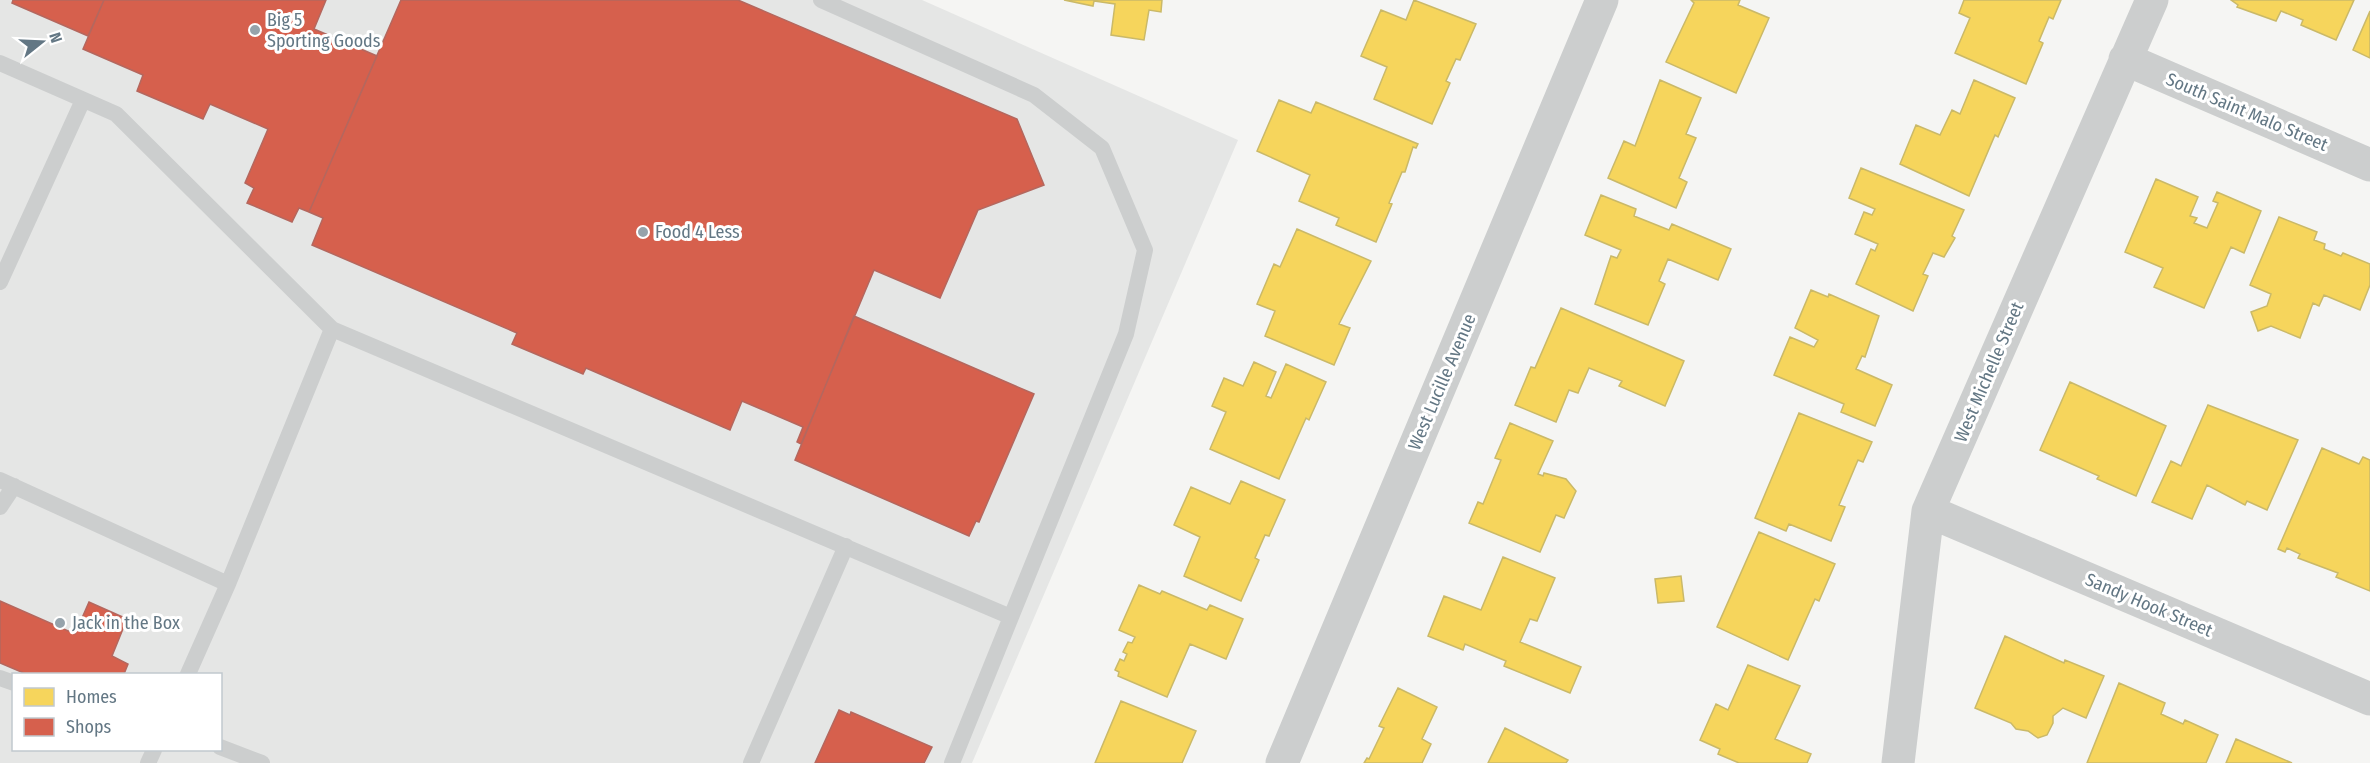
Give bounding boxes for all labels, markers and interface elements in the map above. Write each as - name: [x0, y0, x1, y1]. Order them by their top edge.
- place label: Big 5 Sporting Goods: [267, 9, 381, 52]
- north arrow: [12, 12, 72, 72]
- marker: Big 5 Sporting Goods: [248, 23, 262, 37]
- text: N: [45, 30, 66, 45]
- street label: South Saint Malo Street: [2163, 68, 2331, 156]
- place label: Food 4 Less: [655, 221, 740, 243]
- marker: Food 4 Less: [636, 225, 650, 239]
- street label: West Michelle Street: [1950, 298, 2029, 445]
- street label: West Lucille Avenue: [1403, 310, 1481, 453]
- street label: Sandy Hook Street: [2082, 568, 2216, 642]
- place label: Jack in the Box: [72, 612, 180, 634]
- marker: Jack in the Box: [53, 616, 67, 630]
- legend: [12, 673, 222, 751]
- text: Homes: [66, 686, 117, 708]
- text: Shops: [66, 716, 111, 738]

